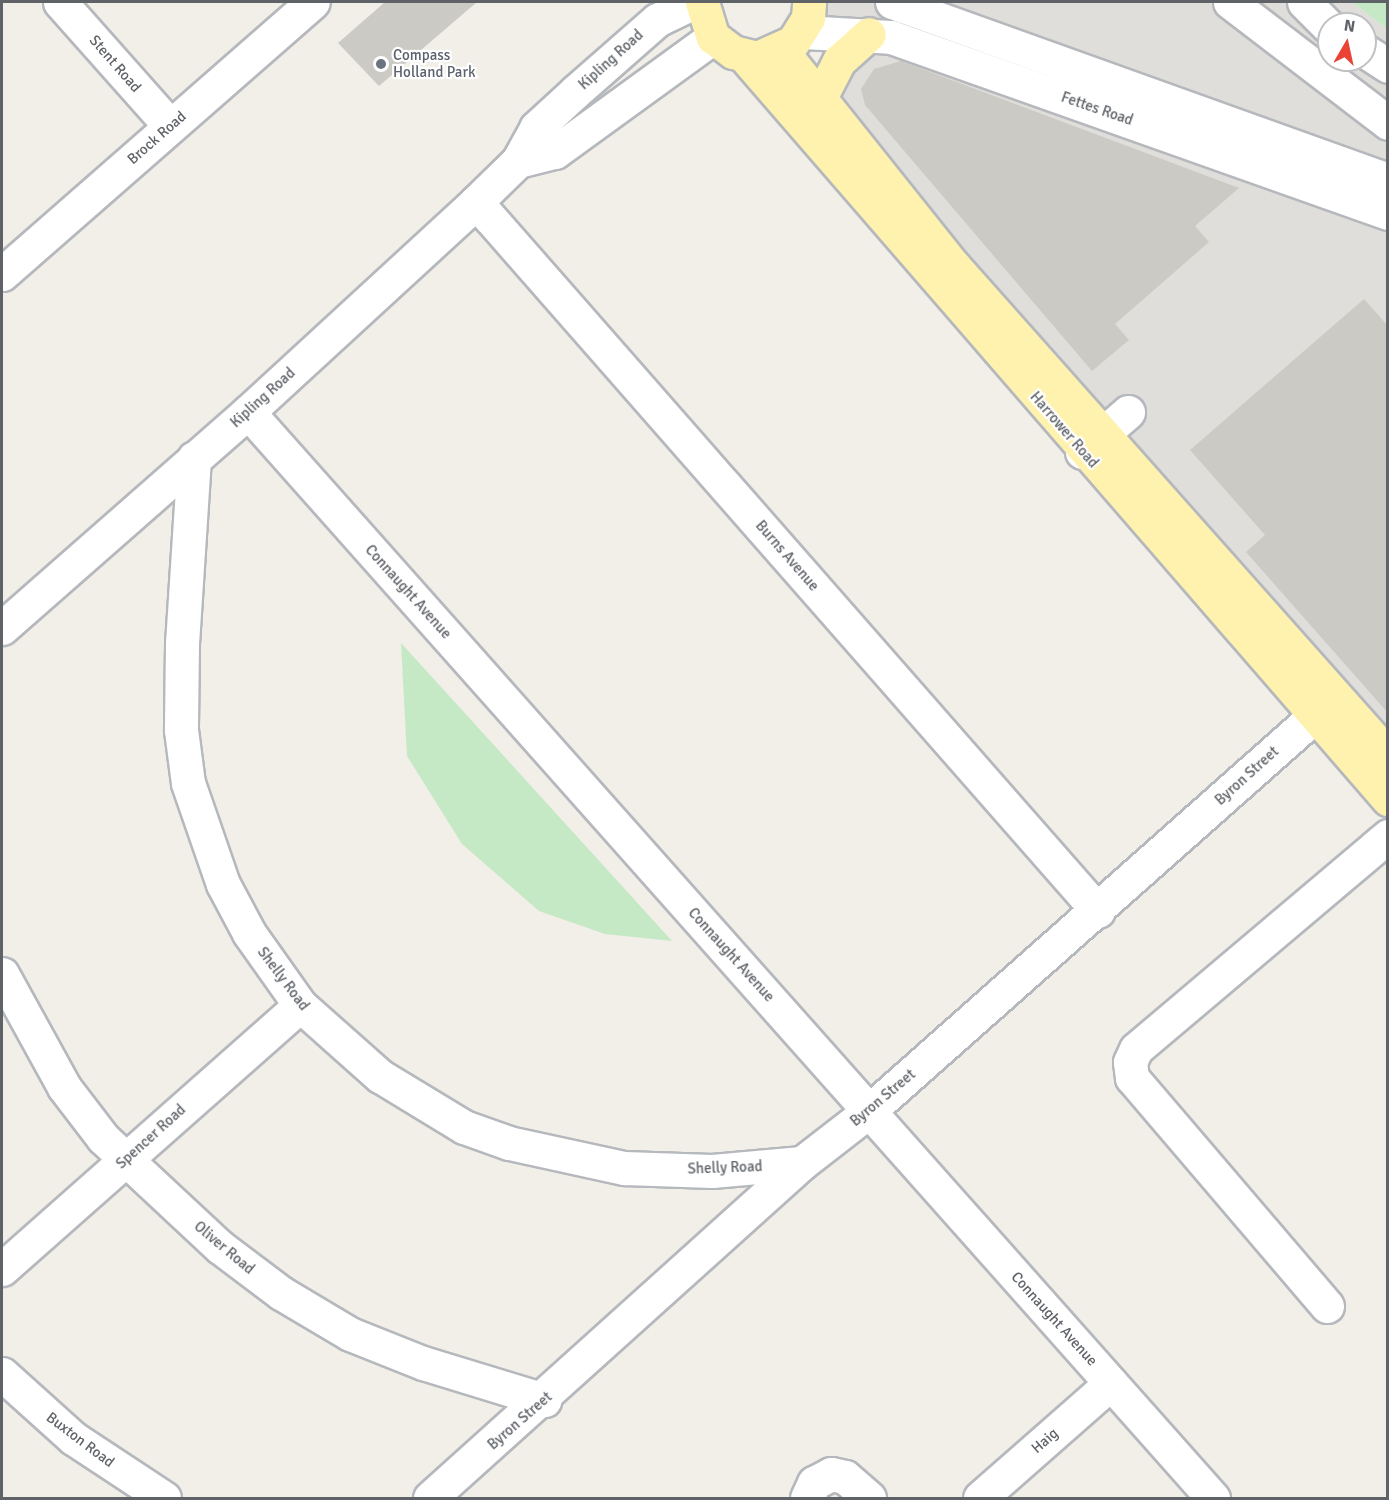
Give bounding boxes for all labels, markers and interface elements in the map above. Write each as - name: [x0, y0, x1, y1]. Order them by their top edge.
- north arrow: [1317, 12, 1377, 72]
- text: N: [1342, 15, 1357, 37]
- street label: Kipling Road: [575, 26, 647, 94]
- street label: Stent Road: [85, 32, 145, 96]
- place label: Compass Holland Park: [393, 46, 475, 81]
- marker: Compass Holland Park: [374, 57, 388, 71]
- street label: Fettes Road: [1059, 88, 1135, 130]
- street label: Brock Road: [124, 108, 190, 168]
- street label: Kipling Road: [227, 364, 299, 432]
- street label: Harrower Road: [1026, 388, 1102, 472]
- street label: Burns Avenue: [751, 517, 823, 595]
- street label: Connaught Avenue: [361, 541, 455, 643]
- street label: Byron Street: [1211, 743, 1283, 809]
- street label: Connaught Avenue: [684, 904, 778, 1006]
- street label: Shelly Road: [253, 944, 313, 1014]
- street label: Byron Street: [847, 1066, 919, 1130]
- street label: Spencer Road: [113, 1101, 189, 1173]
- street label: Shelly Road: [687, 1158, 763, 1178]
- street label: Oliver Road: [190, 1218, 258, 1278]
- street label: Connaught Avenue: [1007, 1268, 1101, 1370]
- street label: Byron Street: [484, 1388, 556, 1454]
- street label: Buxton Road: [42, 1409, 118, 1471]
- street label: Haig: [1028, 1424, 1062, 1458]

